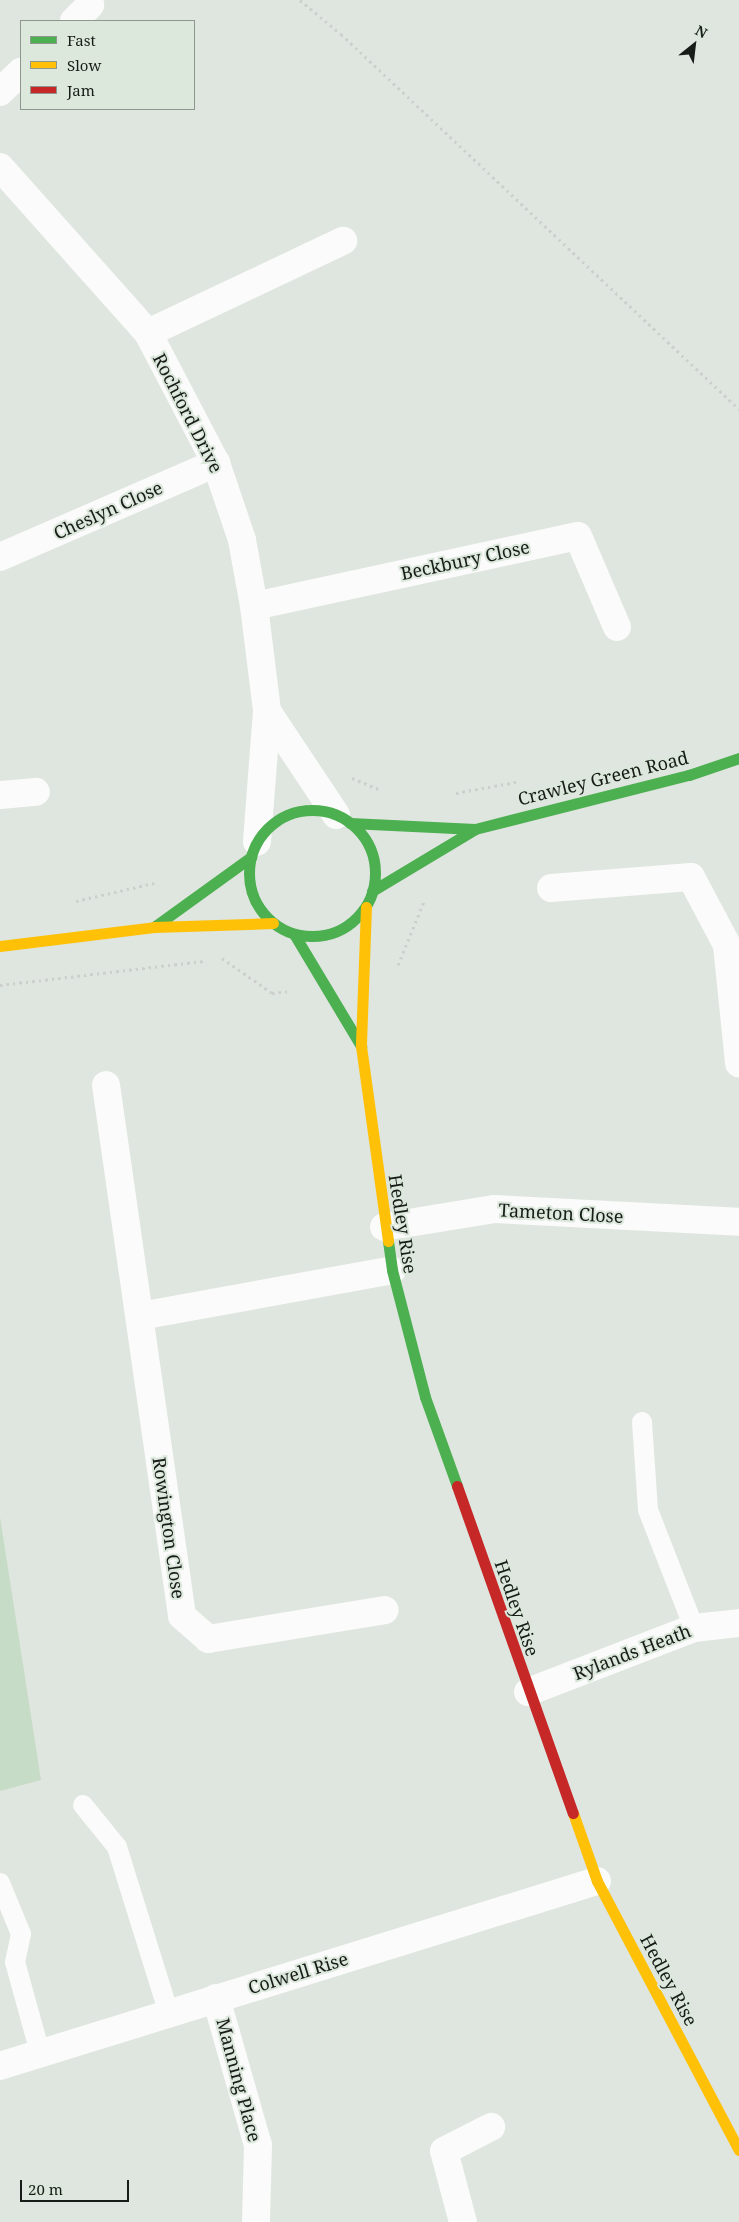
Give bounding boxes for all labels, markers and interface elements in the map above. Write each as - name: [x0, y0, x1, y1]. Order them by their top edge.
- legend: [20, 20, 195, 110]
- north arrow: [669, 20, 719, 70]
- text: N: [692, 20, 711, 42]
- text: Fast: [67, 30, 96, 50]
- text: Slow: [67, 55, 101, 75]
- text: Jam: [67, 80, 95, 100]
- street label: Rochford Drive: [149, 350, 227, 476]
- street label: Cheslyn Close: [50, 476, 166, 544]
- street label: Beckbury Close: [399, 536, 531, 584]
- street label: Crawley Green Road: [515, 746, 691, 810]
- street label: Hedley Rise: [384, 1173, 422, 1275]
- street label: Tameton Close: [498, 1199, 624, 1227]
- street label: Rowington Close: [148, 1456, 190, 1600]
- street label: Hedley Rise: [490, 1557, 544, 1659]
- street label: Rylands Heath: [570, 1620, 694, 1684]
- street label: Hedley Rise: [636, 1931, 702, 2029]
- street label: Colwell Rise: [245, 1948, 351, 1998]
- street label: Manning Place: [212, 2016, 266, 2144]
- scale bar: [22, 2170, 131, 2202]
- text: 20 m: [28, 2179, 63, 2199]

